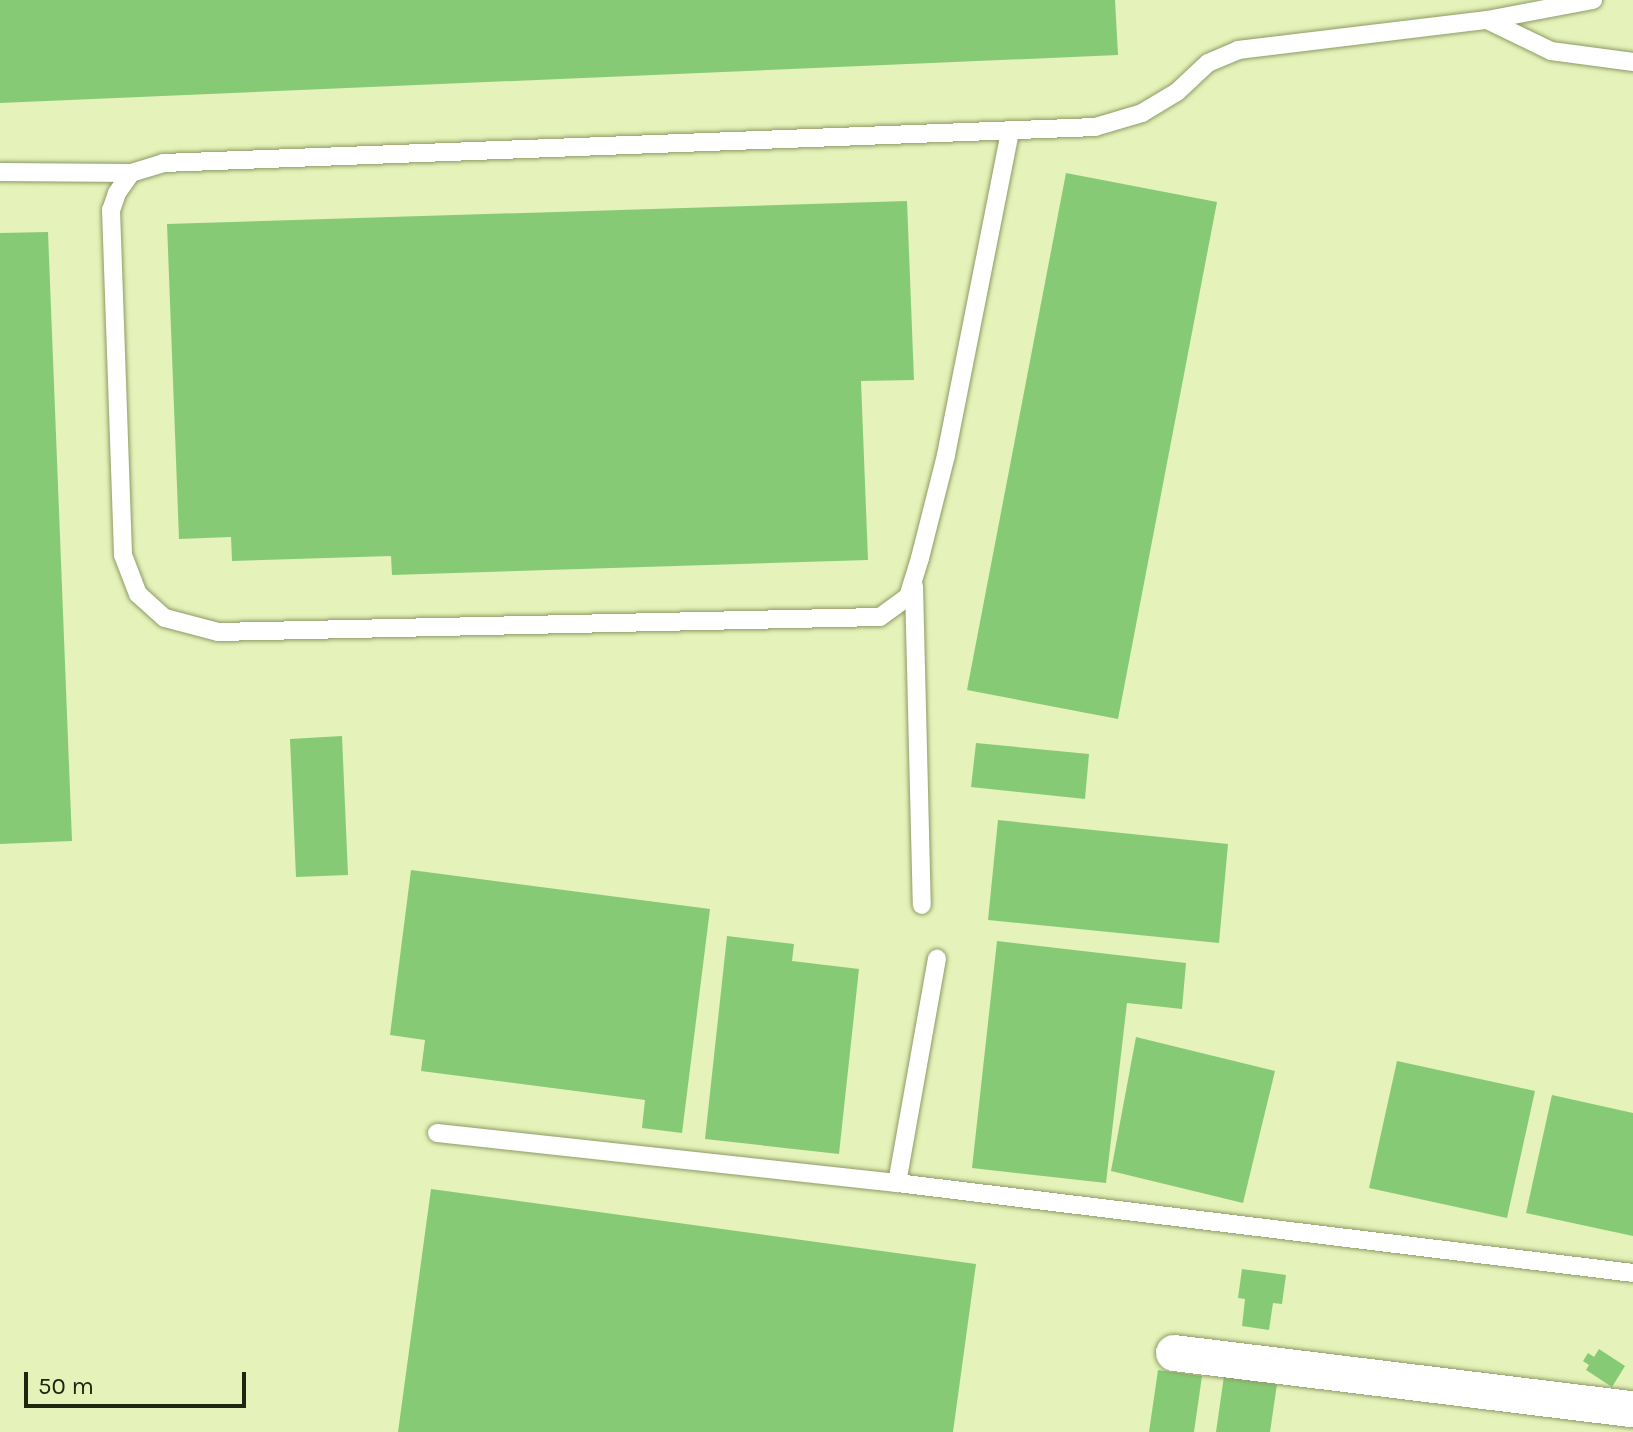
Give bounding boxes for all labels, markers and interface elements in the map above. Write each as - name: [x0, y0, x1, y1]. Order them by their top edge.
- scale bar: [28, 1356, 250, 1406]
- text: 50 m: [38, 1372, 94, 1400]

